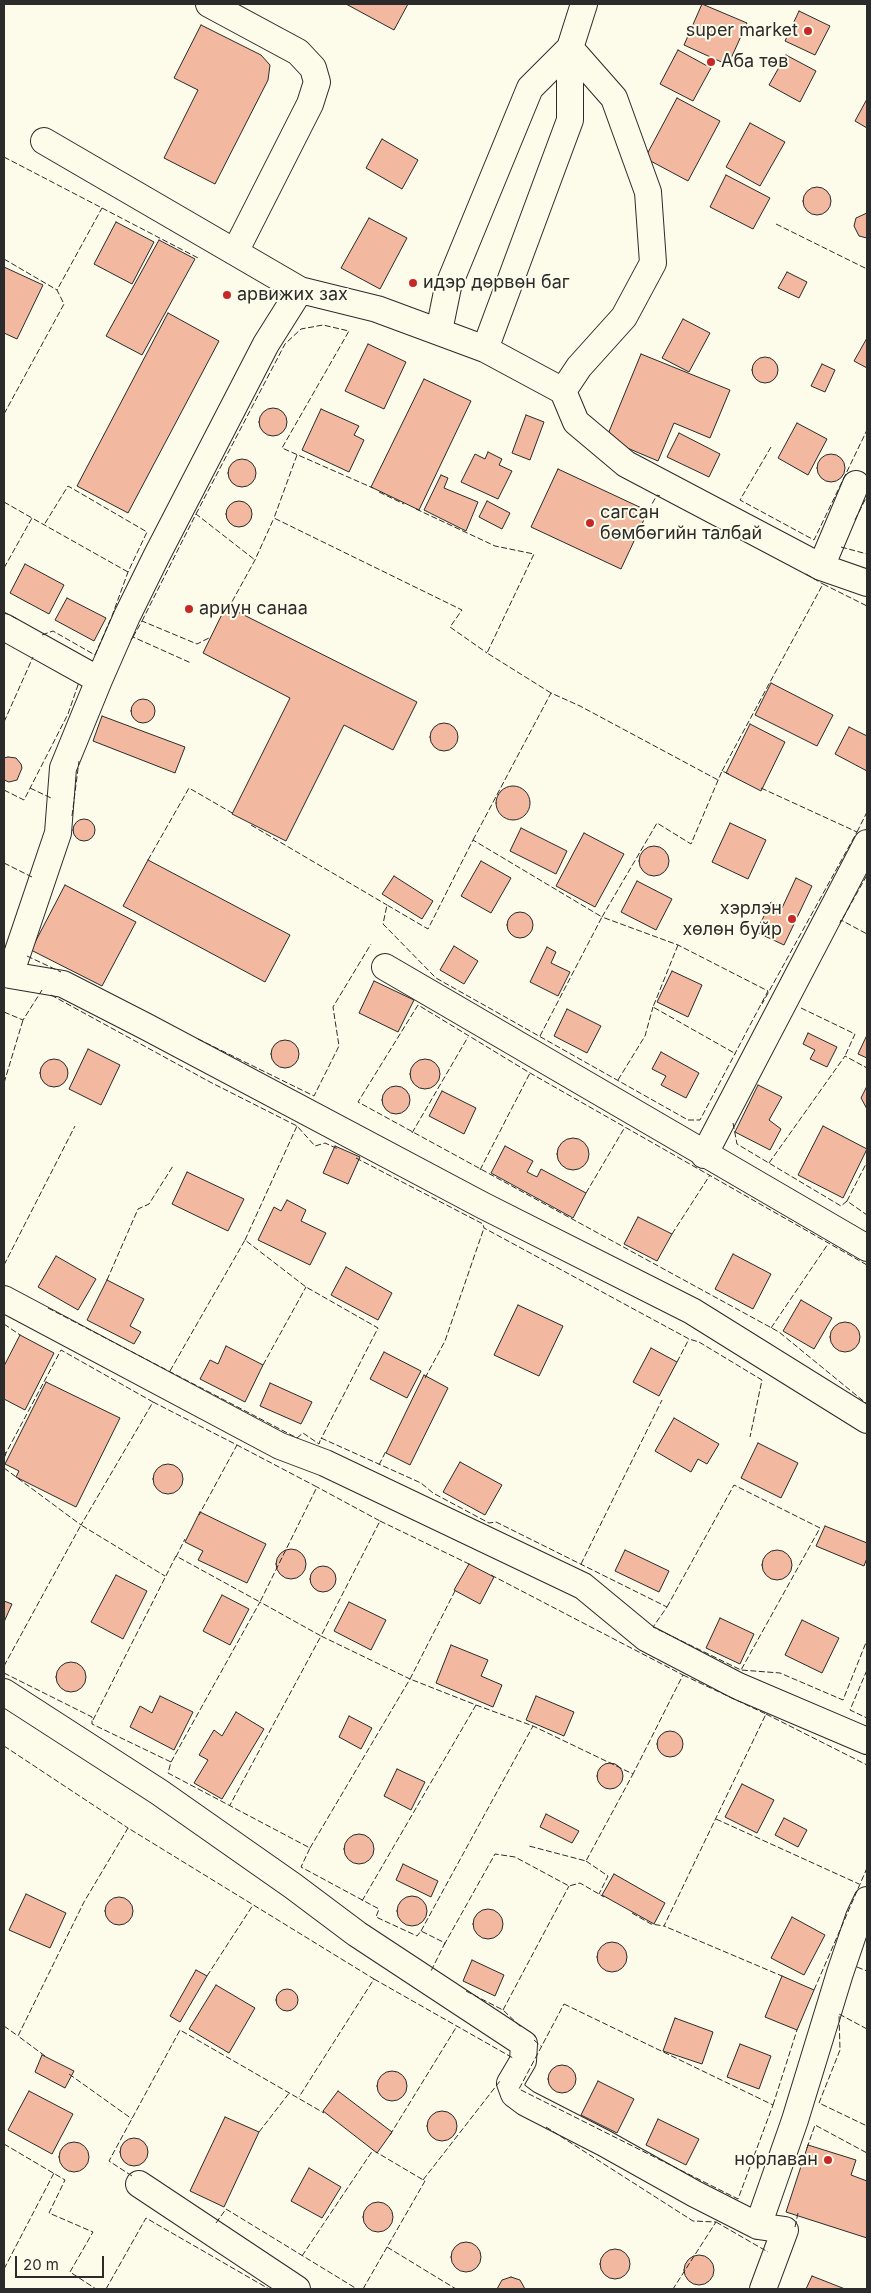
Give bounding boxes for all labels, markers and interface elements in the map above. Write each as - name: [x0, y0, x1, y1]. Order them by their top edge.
- place label: super market: [686, 20, 798, 42]
- marker: super market: [802, 25, 814, 37]
- place label: Аба төв: [721, 51, 788, 73]
- marker: Аба төв: [705, 56, 717, 68]
- place label: идэр дөрвөн баг: [423, 272, 570, 294]
- marker: идэр дөрвөн баг: [407, 277, 419, 289]
- place label: арвижих зах: [237, 284, 348, 306]
- marker: арвижих зах: [221, 289, 233, 301]
- place label: сагсан бөмбөгийн талбай: [600, 502, 762, 544]
- marker: сагсан бөмбөгийн талбай: [584, 517, 596, 529]
- place label: ариун санаа: [199, 598, 308, 620]
- marker: ариун санаа: [183, 603, 195, 615]
- place label: хэрлэн хөлөн буйр: [682, 898, 782, 941]
- marker: хэрлэн хөлөн буйр: [786, 913, 798, 925]
- place label: норлаван: [734, 2149, 818, 2171]
- marker: норлаван: [822, 2154, 834, 2166]
- scale bar: [18, 2246, 106, 2278]
- text: 20 m: [23, 2255, 59, 2274]

